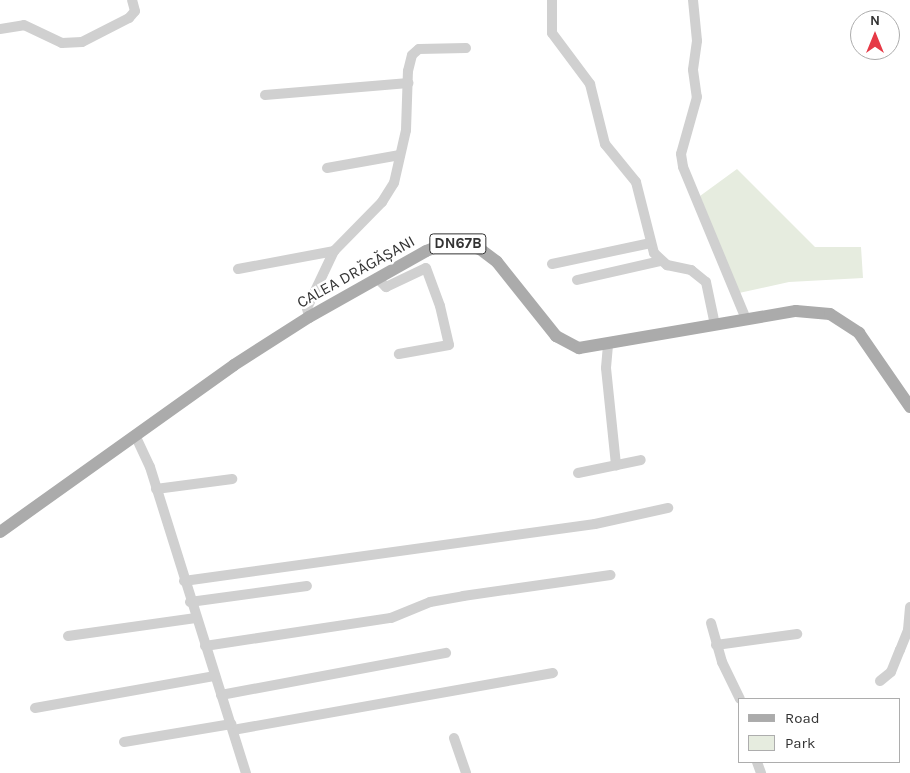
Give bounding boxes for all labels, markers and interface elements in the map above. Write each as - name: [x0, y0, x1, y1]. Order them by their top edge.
- north arrow: [850, 10, 900, 60]
- text: N: [870, 12, 880, 29]
- street label: CALEA DRĂGĂȘANI: [294, 232, 418, 312]
- road number: DN67B: [429, 232, 487, 256]
- legend: [738, 698, 900, 763]
- text: Road: [785, 709, 820, 727]
- text: Park: [785, 734, 815, 752]

